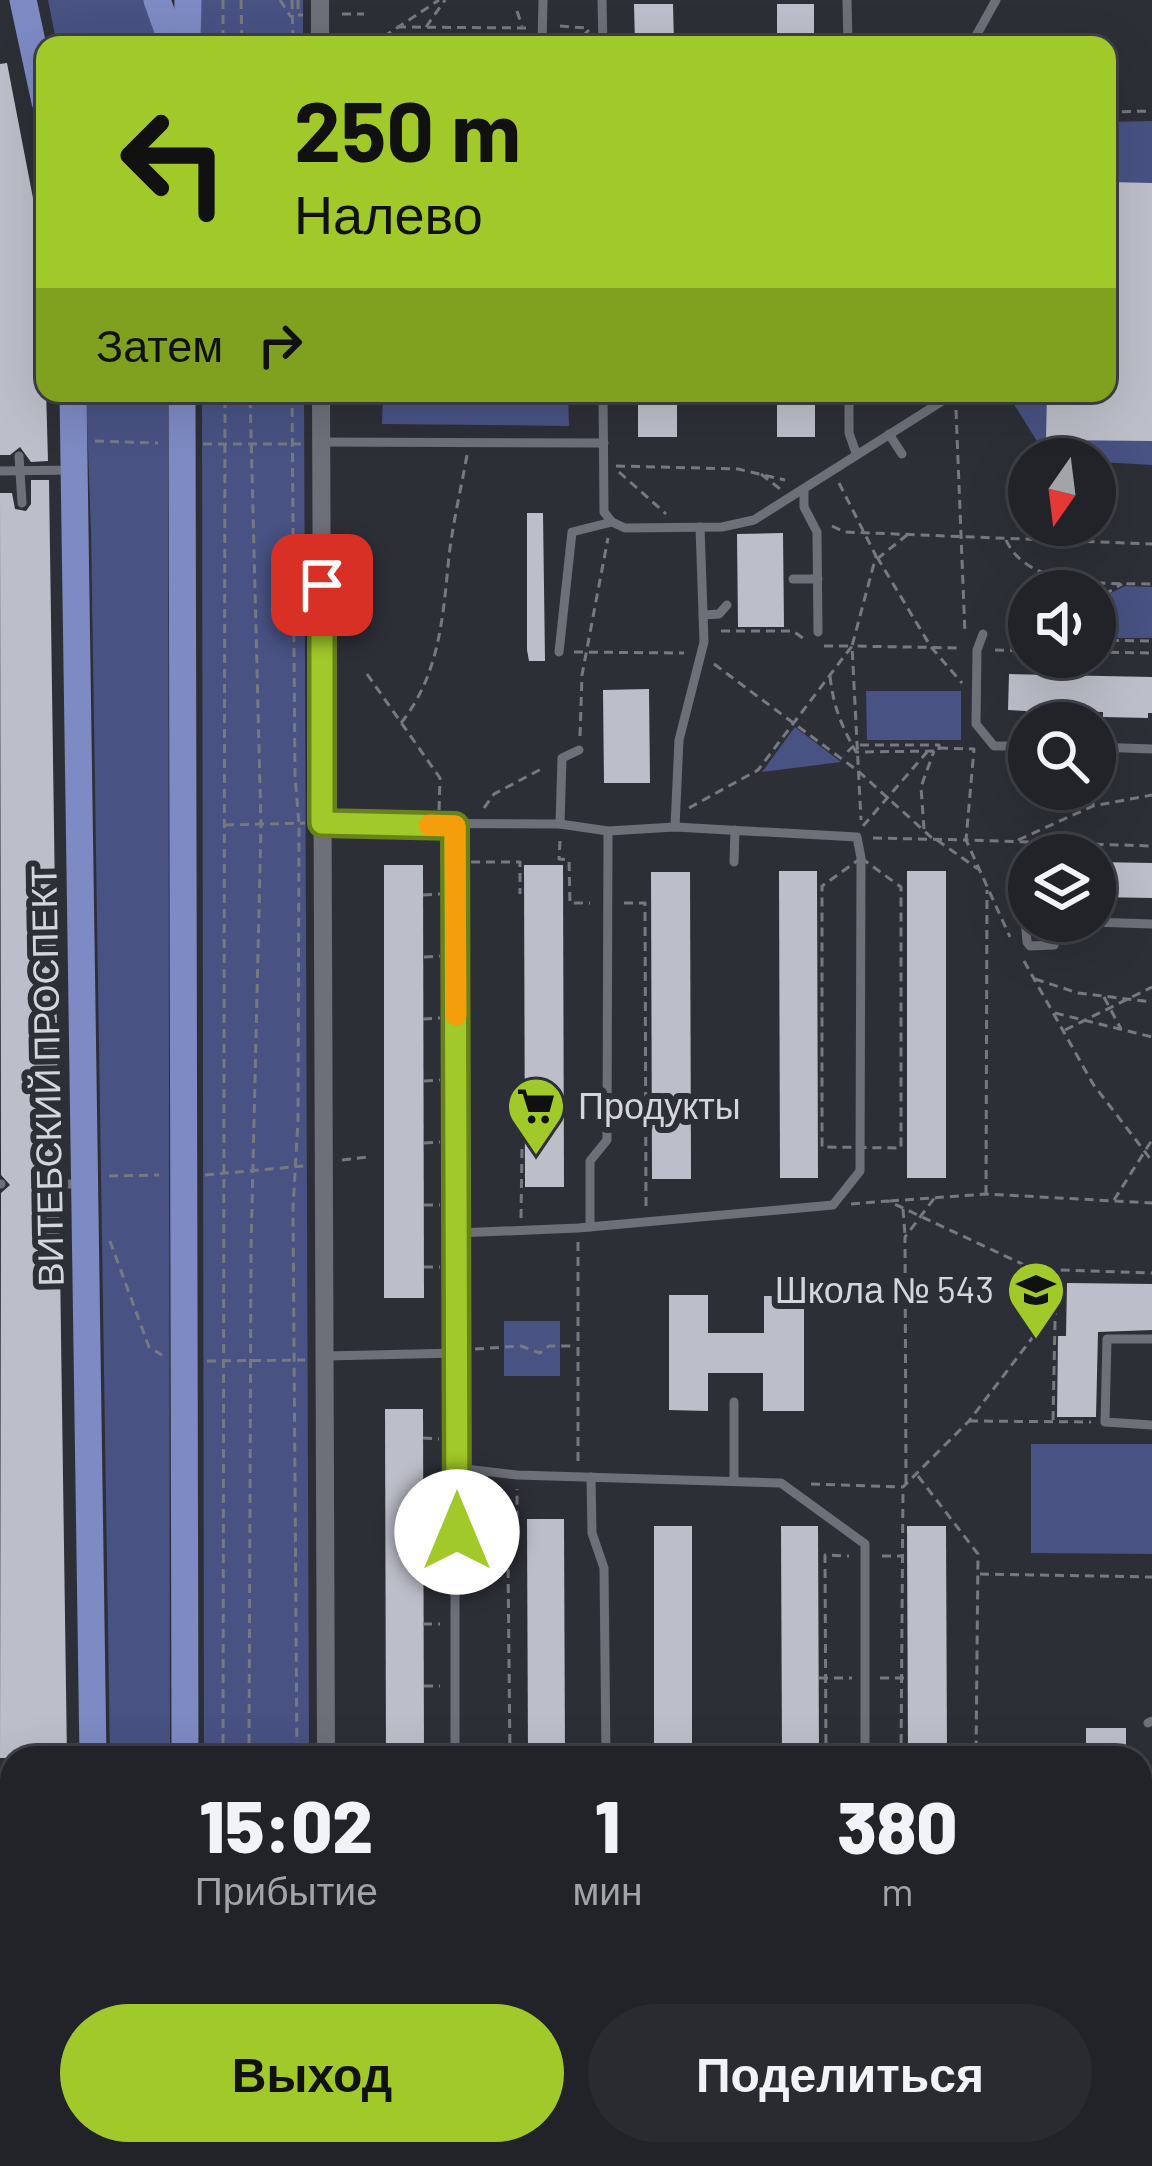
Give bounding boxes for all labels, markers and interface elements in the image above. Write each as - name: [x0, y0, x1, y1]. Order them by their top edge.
- text: 250 m: [294, 78, 521, 179]
- icon: left: [96, 84, 252, 240]
- text: Налево: [294, 180, 483, 245]
- icon: right: [247, 312, 313, 378]
- text: Затем: [96, 317, 223, 371]
- north arrow: [1008, 438, 1116, 546]
- map controls: [1008, 438, 1116, 942]
- pin: [271, 534, 373, 636]
- icon: arrive: [289, 552, 355, 618]
- button: sound: [1008, 570, 1116, 678]
- button: search: [1008, 702, 1116, 810]
- button: layers: [1008, 834, 1116, 942]
- street label: ВИТЕБСКИЙ ПРОСПЕКТ: [20, 865, 71, 1287]
- supermarket icon: Продукты: [505, 1075, 567, 1157]
- place label: Продукты: [578, 1083, 741, 1127]
- school or university icon: Школа № 543: [1005, 1259, 1067, 1341]
- place label: Школа № 543: [775, 1267, 994, 1310]
- position arrow: [394, 1469, 520, 1595]
- text: 15:02: [199, 1781, 373, 1867]
- text: 1: [595, 1781, 620, 1867]
- text: 380: [837, 1782, 957, 1868]
- text: Прибытие: [195, 1866, 378, 1913]
- text: мин: [572, 1866, 643, 1913]
- text: m: [881, 1867, 913, 1914]
- button: Выход: [60, 2004, 564, 2142]
- button: Поделиться: [588, 2004, 1092, 2142]

